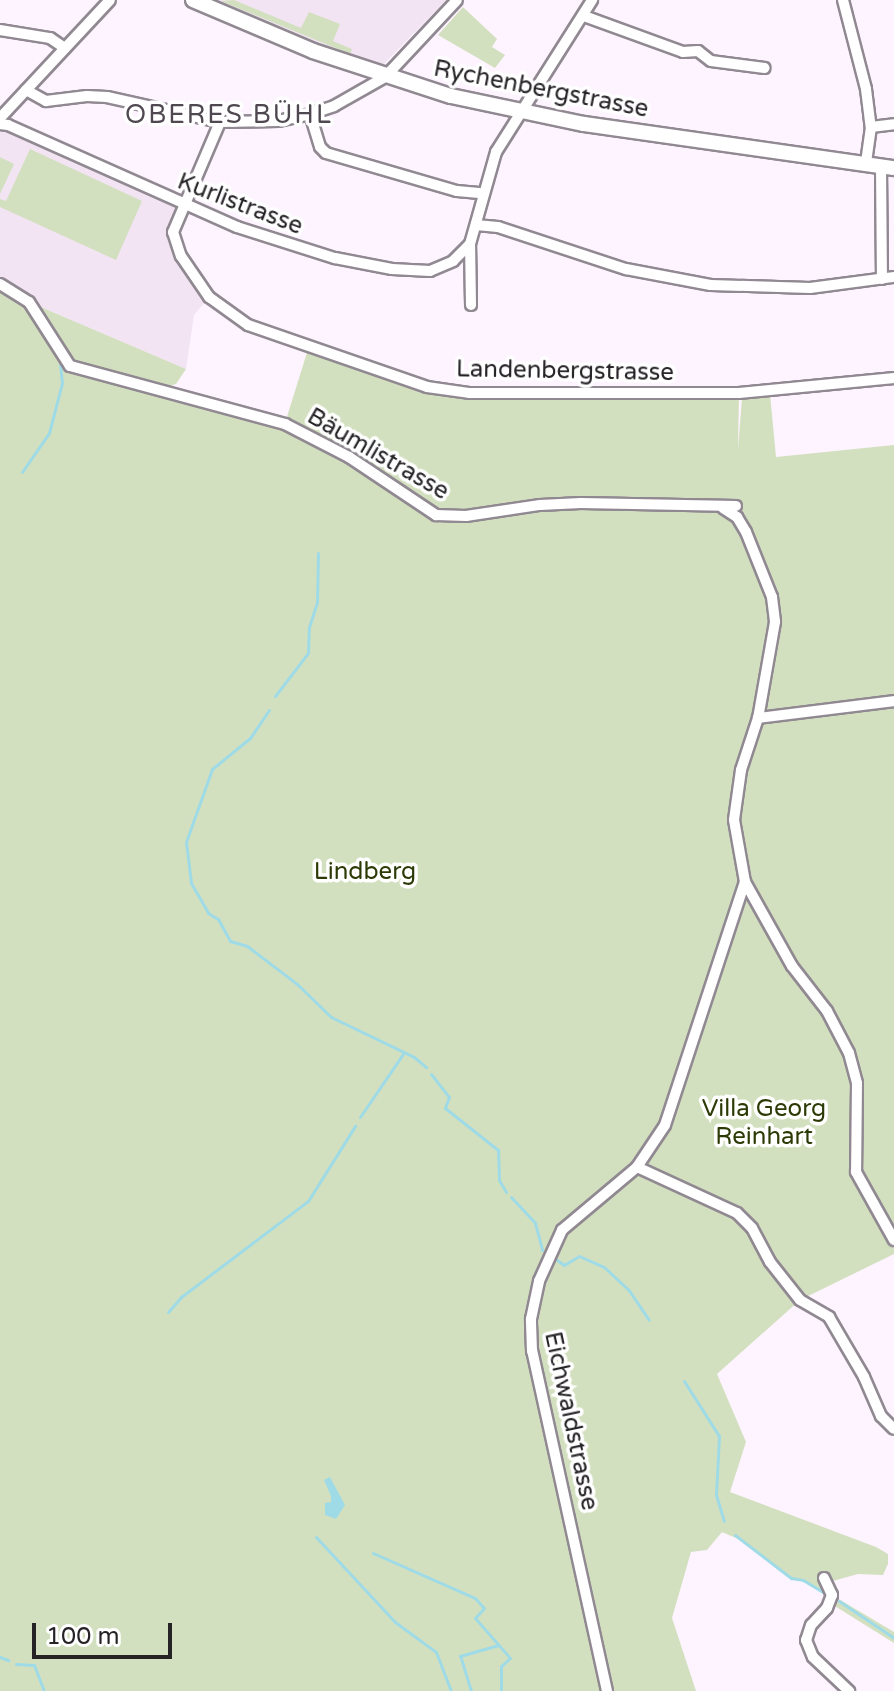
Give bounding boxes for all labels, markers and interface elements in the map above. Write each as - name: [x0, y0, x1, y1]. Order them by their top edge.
- street label: Rychenbergstrasse: [431, 54, 651, 124]
- district label: OBERES BÜHL: [125, 99, 333, 131]
- street label: Kurlistrasse: [173, 167, 307, 241]
- street label: Landenbergstrasse: [456, 355, 674, 387]
- street label: Bäumlistrasse: [302, 402, 454, 506]
- park label: Lindberg: [314, 858, 416, 886]
- park label: Villa Georg Reinhart: [702, 1095, 826, 1151]
- street label: Eichwaldstrasse: [538, 1329, 604, 1513]
- scale bar: [36, 1607, 176, 1657]
- text: 100 m: [46, 1622, 120, 1651]

